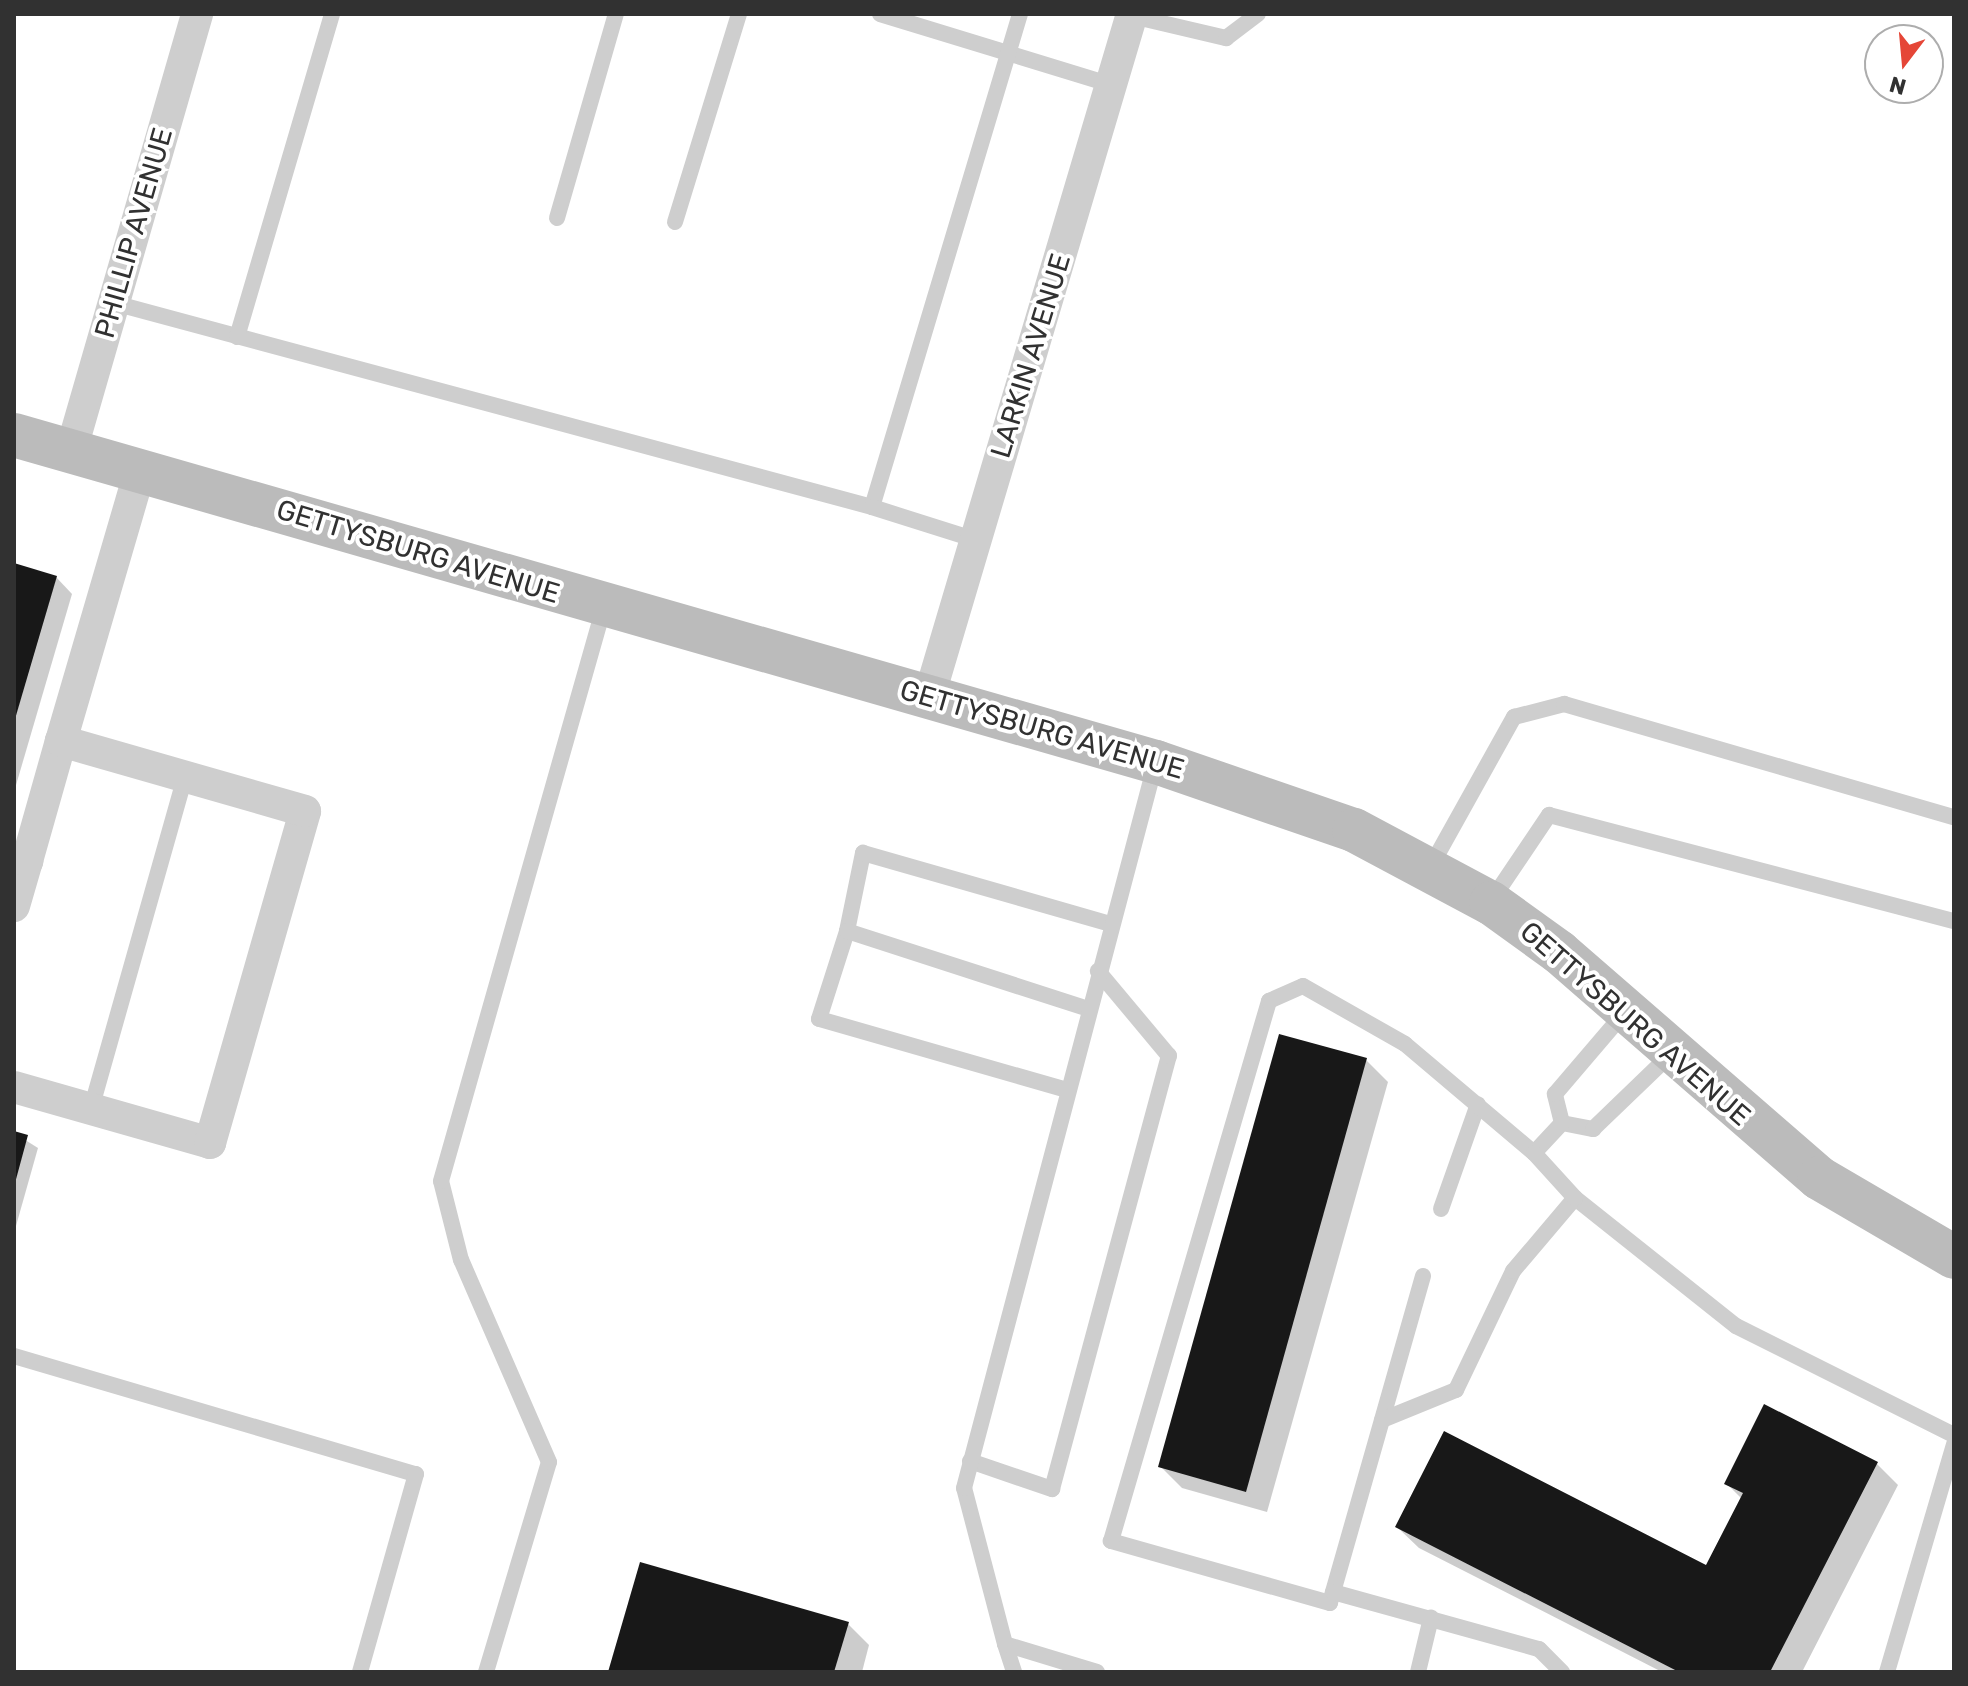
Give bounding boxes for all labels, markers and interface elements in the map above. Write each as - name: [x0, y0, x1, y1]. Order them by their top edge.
- north arrow: [1864, 24, 1944, 104]
- text: N: [1886, 70, 1909, 101]
- street label: PHILLIP AVENUE: [88, 123, 180, 343]
- street label: LARKIN AVENUE: [984, 250, 1078, 462]
- street label: GETTYSBURG AVENUE: [272, 493, 564, 611]
- street label: GETTYSBURG AVENUE: [896, 673, 1188, 787]
- street label: GETTYSBURG AVENUE: [1513, 915, 1757, 1133]

